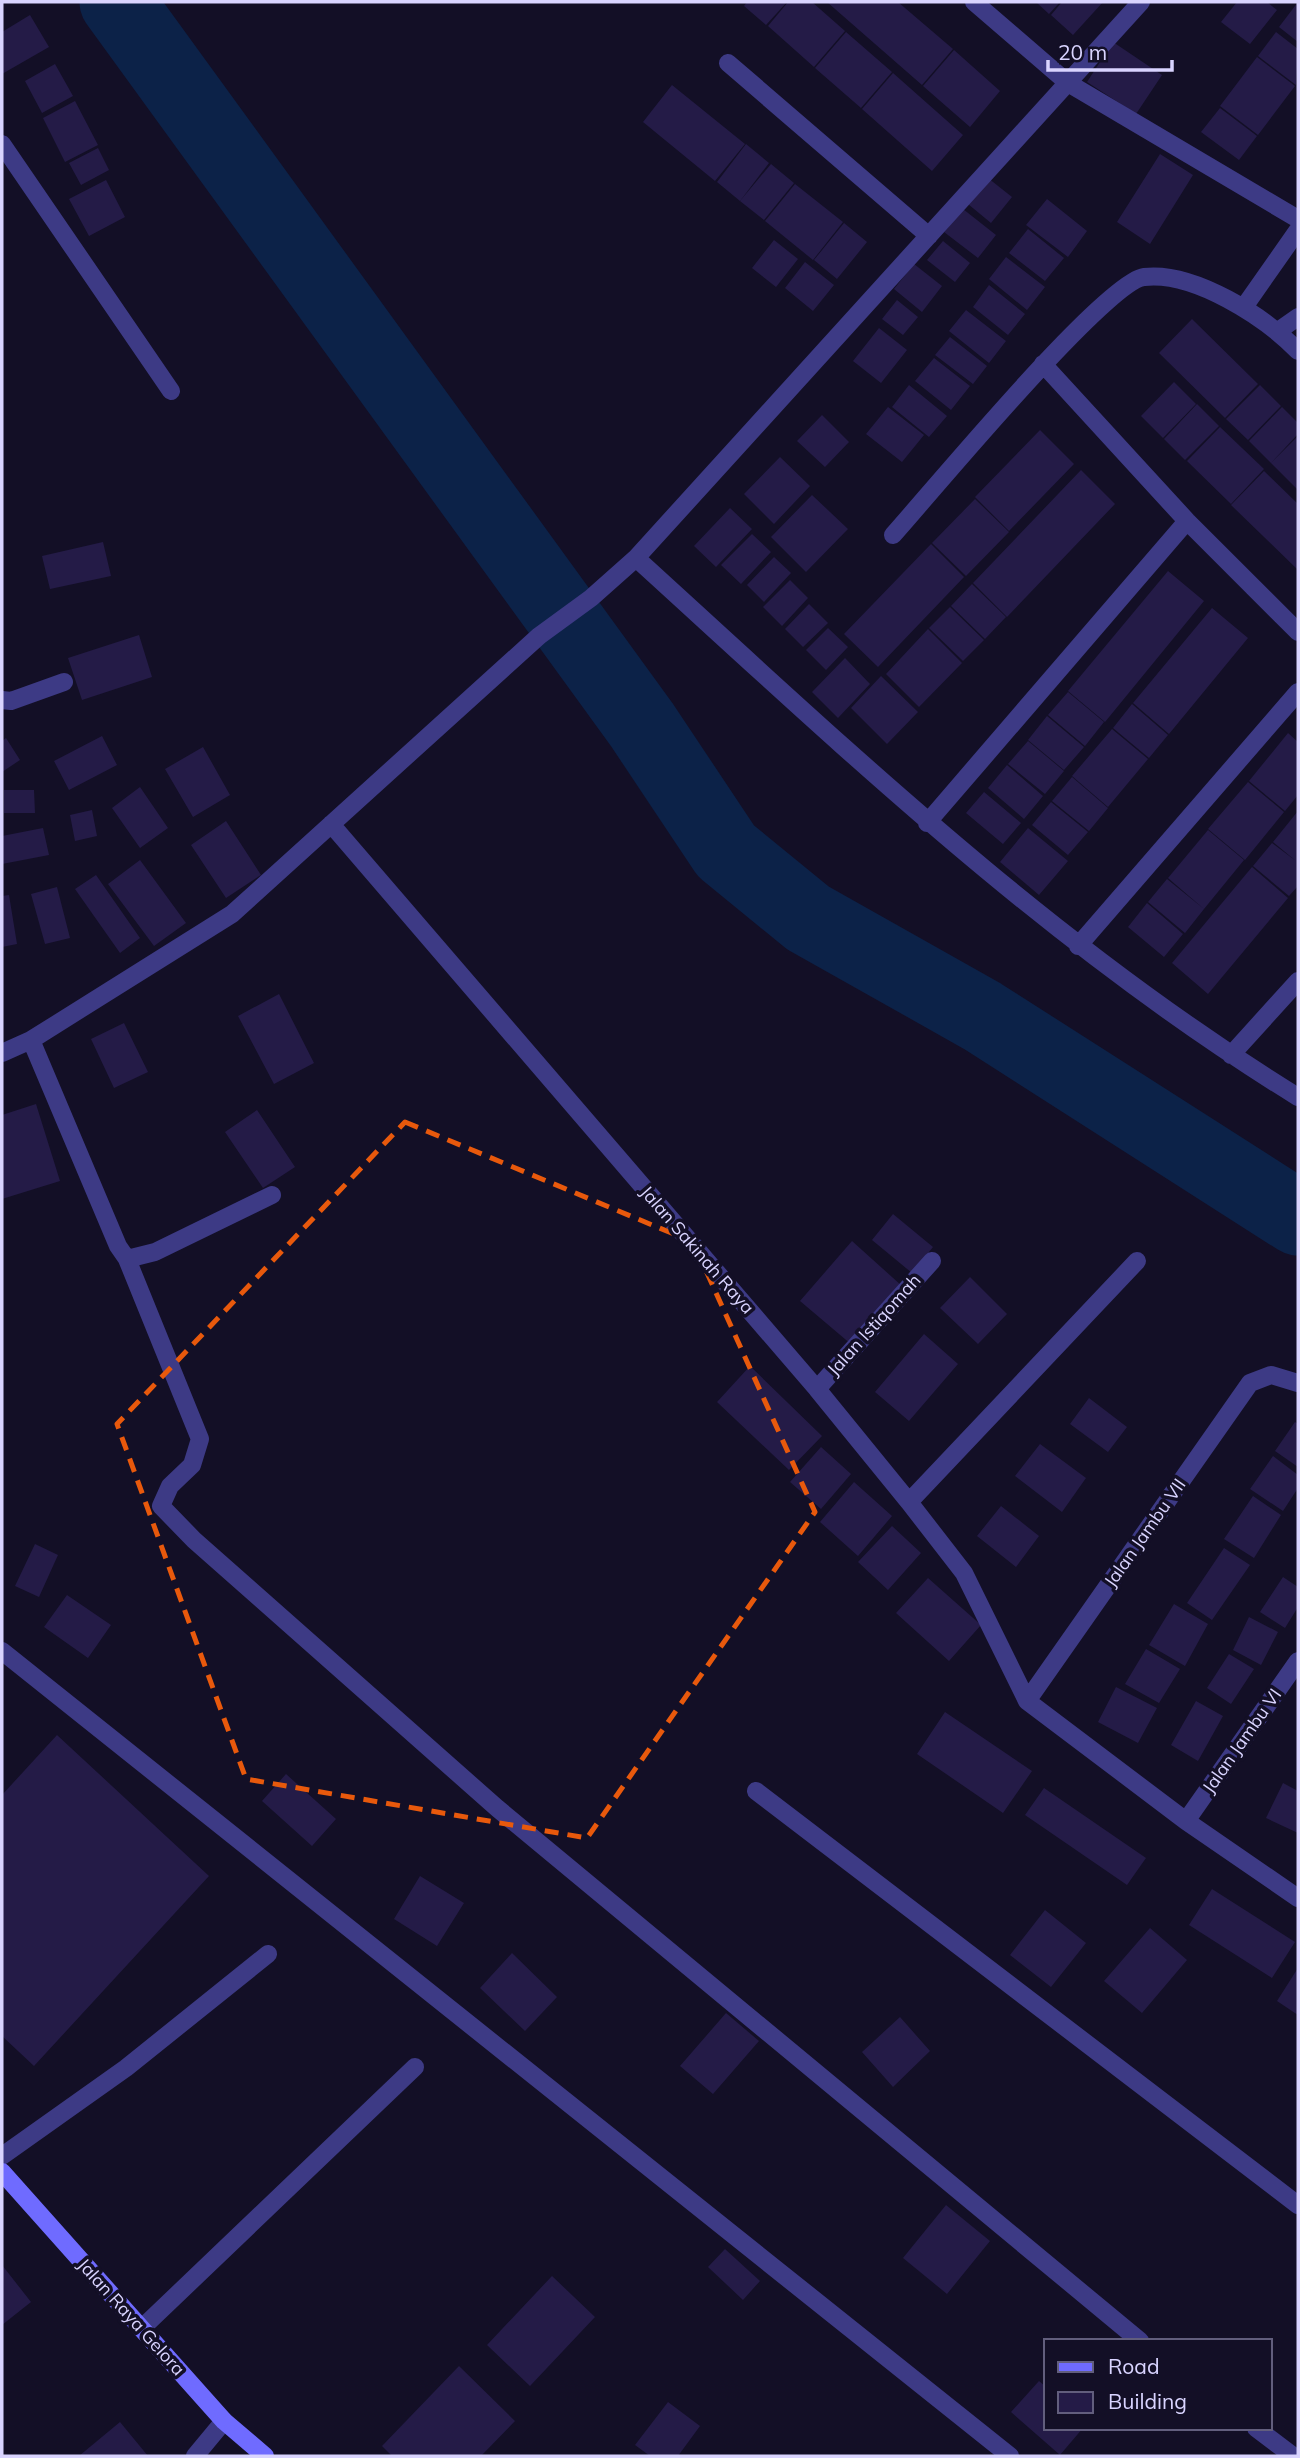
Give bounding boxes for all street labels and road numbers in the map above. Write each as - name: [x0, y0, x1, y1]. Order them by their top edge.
- street label: Jalan Sakinah Raya: [635, 1181, 759, 1319]
- street label: Jalan Istiqomah: [822, 1269, 925, 1380]
- street label: Jalan Jambu VII: [1099, 1474, 1191, 1591]
- street label: Jalan Jambu VI: [1197, 1684, 1286, 1798]
- street label: Jalan Raya Gelora: [73, 2253, 190, 2380]

